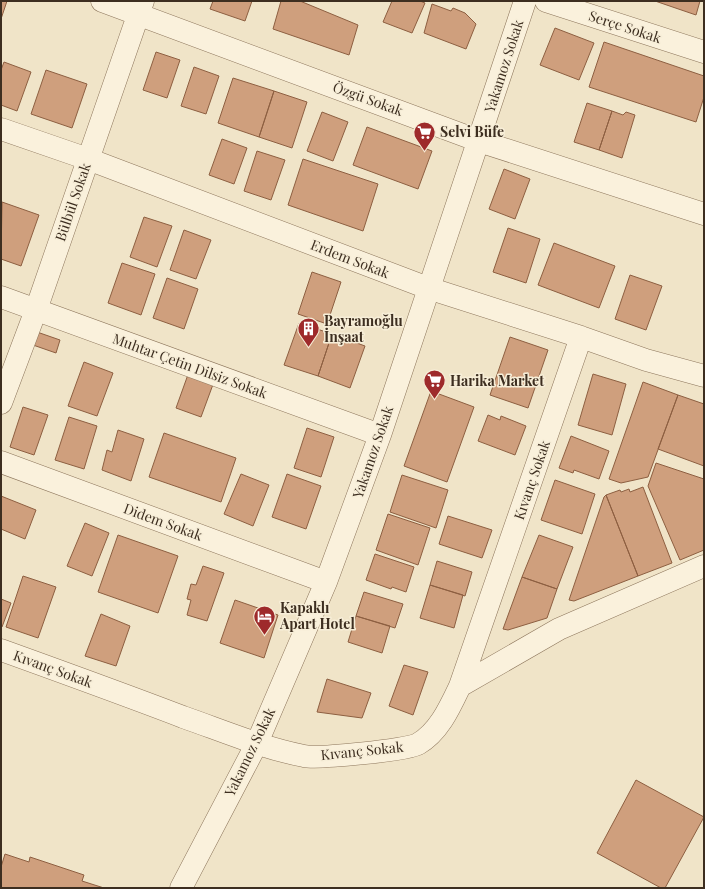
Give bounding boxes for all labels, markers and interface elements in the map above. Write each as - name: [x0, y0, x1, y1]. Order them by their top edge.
- street label: Serçe Sokak: [586, 6, 664, 47]
- street label: Yakamoz Sokak: [479, 17, 528, 116]
- street label: Özgü Sokak: [330, 77, 406, 120]
- supermarket icon: Selvi Büfe: [412, 119, 438, 152]
- place label: Selvi Büfe: [440, 122, 504, 141]
- street label: Bülbül Sokak: [50, 160, 95, 244]
- street label: Erdem Sokak: [308, 235, 393, 282]
- place label: Bayramoğlu İnşaat: [324, 311, 403, 346]
- building icon: Bayramoğlu İnşaat: [295, 316, 321, 349]
- street label: Muhtar Çetin Dilsiz Sokak: [110, 329, 270, 403]
- supermarket icon: Harika Market: [422, 368, 448, 401]
- place label: Harika Market: [450, 371, 544, 390]
- street label: Yakamoz Sokak: [348, 403, 397, 501]
- street label: Kıvanç Sokak: [509, 437, 554, 522]
- street label: Didem Sokak: [121, 498, 206, 545]
- place label: Kapaklı Apart Hotel: [279, 598, 355, 633]
- hotel icon: Kapaklı Apart Hotel: [251, 603, 277, 636]
- street label: Kıvanç Sokak: [11, 645, 96, 692]
- street label: Yakamoz Sokak: [219, 704, 279, 800]
- street label: Kıvanç Sokak: [320, 737, 404, 764]

